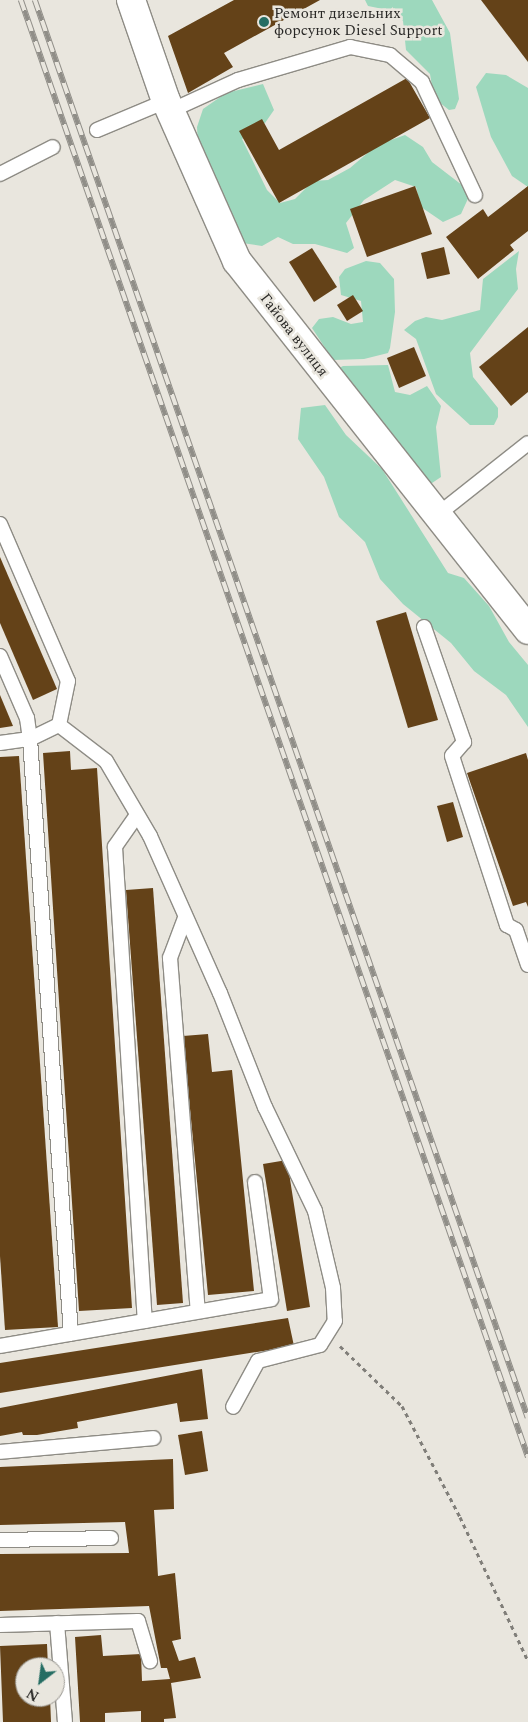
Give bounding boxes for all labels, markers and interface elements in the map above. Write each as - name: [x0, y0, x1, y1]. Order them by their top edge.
- place label: Ремонт дизельних форсунок Diesel Support: [274, 4, 443, 39]
- marker: Ремонт дизельних форсунок Diesel Support: [258, 16, 270, 28]
- street label: Гайова вулиця: [256, 290, 332, 380]
- north arrow: [15, 1657, 65, 1707]
- text: N: [23, 1683, 43, 1707]

